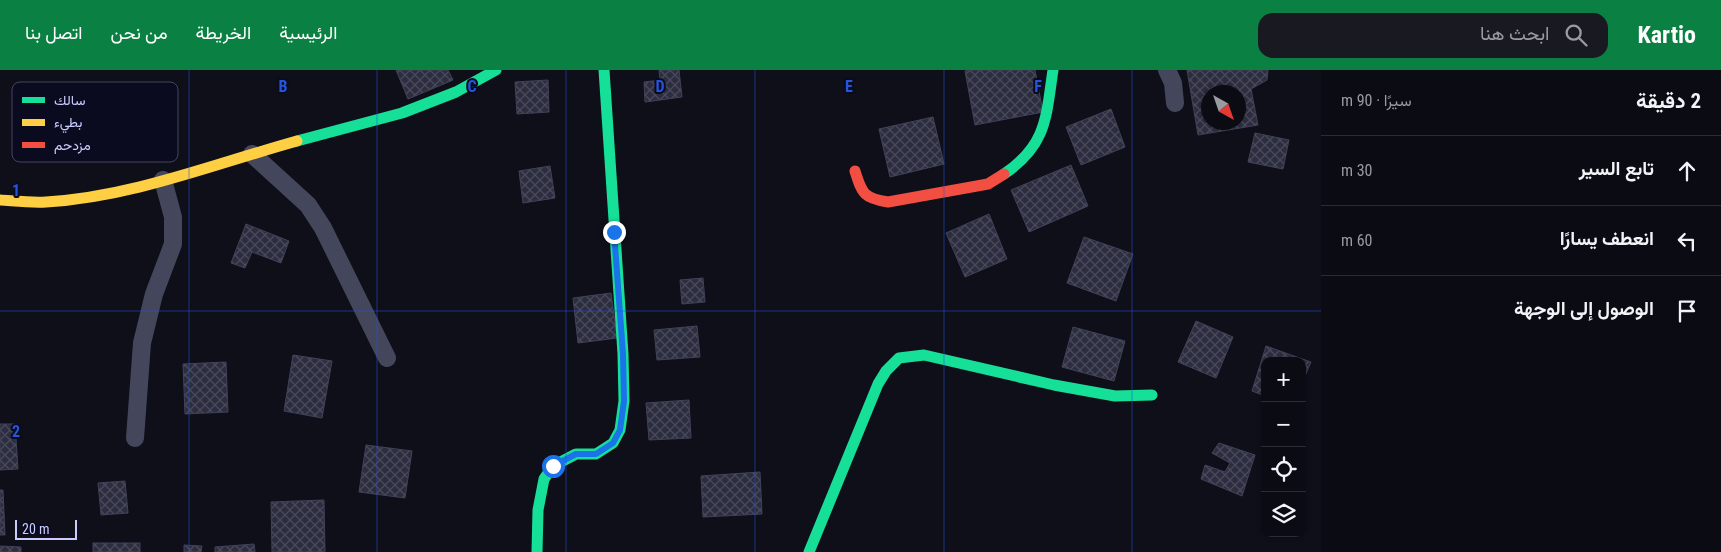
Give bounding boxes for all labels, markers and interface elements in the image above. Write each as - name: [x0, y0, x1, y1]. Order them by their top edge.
- search box: [1258, 13, 1608, 58]
- icon: search: [1562, 21, 1590, 49]
- text: Kartio: [1638, 21, 1696, 49]
- text: اتصل بنا: [25, 22, 82, 43]
- text: من نحن: [110, 22, 168, 43]
- text: الخريطة: [196, 22, 251, 43]
- text: الرئيسية: [279, 22, 337, 43]
- text: ابحث هنا: [1480, 22, 1550, 45]
- text: B: [279, 77, 288, 96]
- text: C: [467, 77, 477, 96]
- text: D: [655, 77, 665, 96]
- text: E: [845, 77, 853, 96]
- text: F: [1034, 77, 1042, 96]
- legend: [12, 82, 178, 162]
- north arrow: [1201, 85, 1246, 130]
- text: 2 دقيقة: [1636, 89, 1701, 113]
- text: سيرًا · 90 m: [1341, 91, 1412, 110]
- text: سالك: [54, 92, 85, 108]
- text: بطيء: [54, 114, 82, 134]
- text: مزدحم: [54, 137, 91, 154]
- text: تابع السير: [1579, 157, 1654, 180]
- icon: ahead: [1673, 157, 1701, 185]
- text: 30 m: [1341, 161, 1373, 180]
- text: 1: [12, 181, 20, 200]
- route end: [603, 221, 626, 244]
- text: انعطف يسارًا: [1560, 227, 1654, 250]
- icon: left: [1673, 227, 1701, 255]
- text: 60 m: [1341, 231, 1373, 250]
- text: الوصول إلى الوجهة: [1514, 297, 1654, 320]
- icon: arrive: [1673, 297, 1701, 325]
- map controls: [1261, 357, 1306, 537]
- button: +: [1261, 357, 1306, 402]
- button: −: [1261, 402, 1306, 447]
- text: 2: [12, 422, 20, 441]
- button: locate: [1261, 447, 1306, 492]
- route start: [542, 455, 565, 478]
- button: layers: [1261, 492, 1306, 537]
- scale bar: [15, 517, 78, 540]
- text: 20 m: [22, 521, 50, 537]

